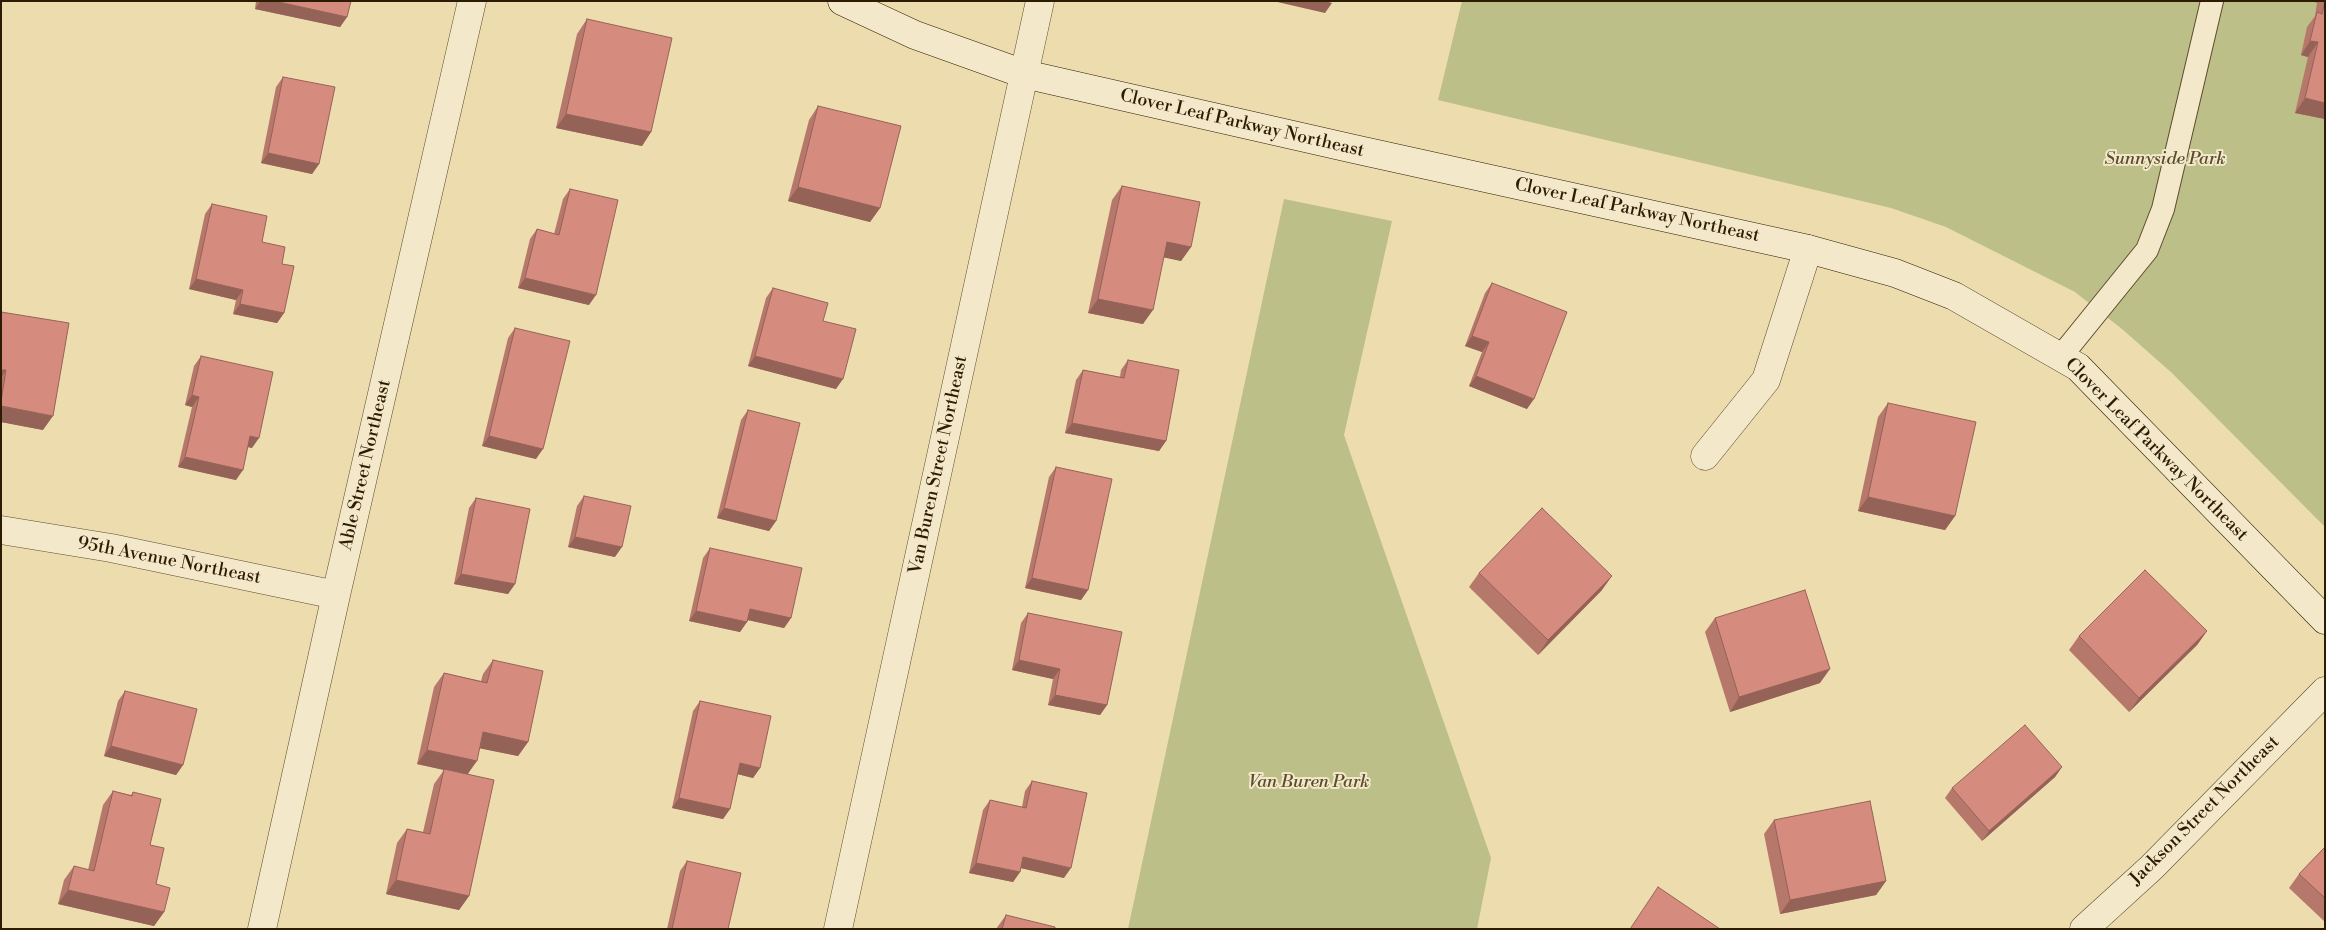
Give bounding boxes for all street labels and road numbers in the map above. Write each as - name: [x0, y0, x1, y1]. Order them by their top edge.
- street label: Clover Leaf Parkway Northeast: [1118, 85, 1366, 163]
- street label: Clover Leaf Parkway Northeast: [1513, 174, 1761, 248]
- street label: Van Buren Street Northeast: [905, 354, 973, 576]
- street label: Clover Leaf Parkway Northeast: [2060, 354, 2252, 546]
- street label: Able Street Northeast: [336, 378, 396, 552]
- street label: 95th Avenue Northeast: [75, 533, 263, 589]
- street label: Jackson Street Northeast: [2126, 732, 2284, 890]

